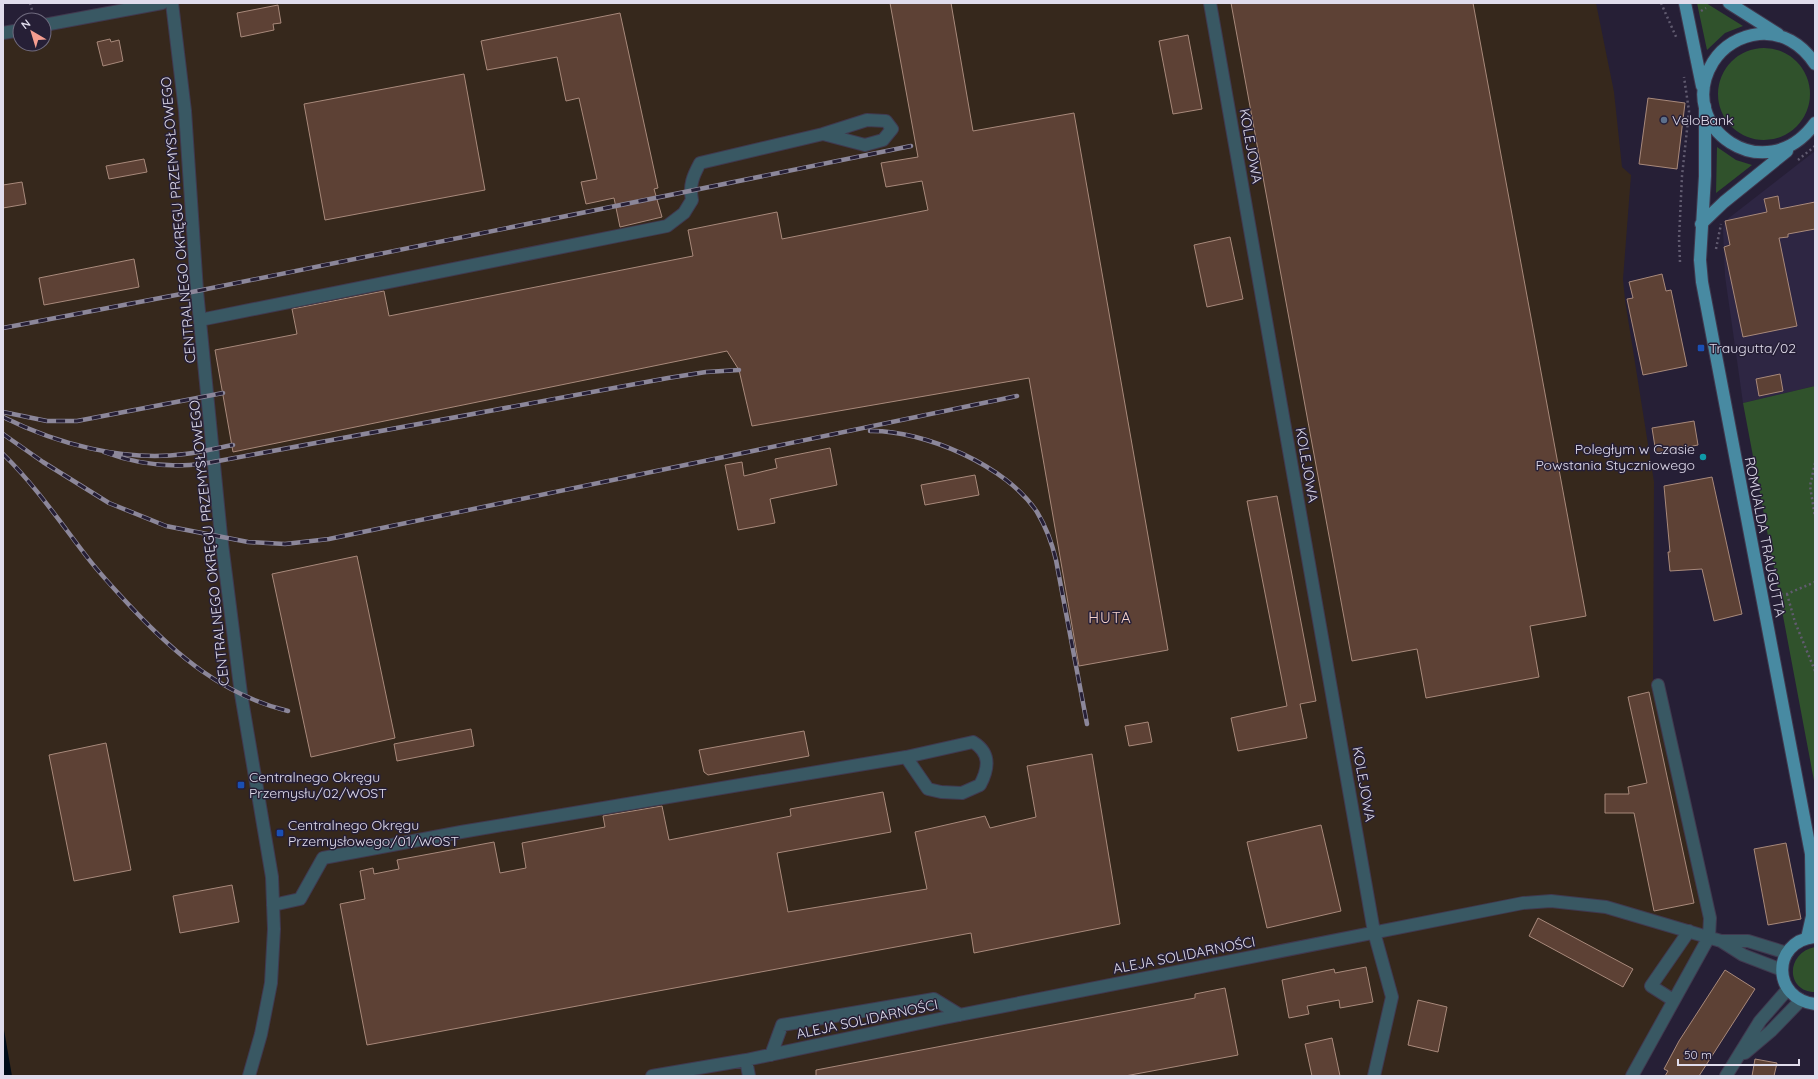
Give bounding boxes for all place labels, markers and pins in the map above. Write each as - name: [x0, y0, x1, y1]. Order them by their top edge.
- place label: VeloBank: [1672, 111, 1734, 129]
- marker: VeloBank: [1659, 115, 1669, 125]
- place label: Traugutta/02: [1709, 339, 1796, 357]
- marker: Traugutta/02: [1696, 343, 1706, 353]
- place label: Poległym w Czasie Powstania Styczniowego: [1535, 440, 1695, 474]
- marker: Poległym w Czasie Powstania Styczniowego: [1698, 452, 1708, 462]
- place label: Centralnego Okręgu Przemysłu/02/WOST: [249, 768, 387, 802]
- marker: Centralnego Okręgu Przemysłu/02/WOST: [236, 780, 246, 790]
- place label: Centralnego Okręgu Przemysłowego/01/WOST: [288, 816, 459, 850]
- marker: Centralnego Okręgu Przemysłowego/01/WOST: [275, 828, 285, 838]

